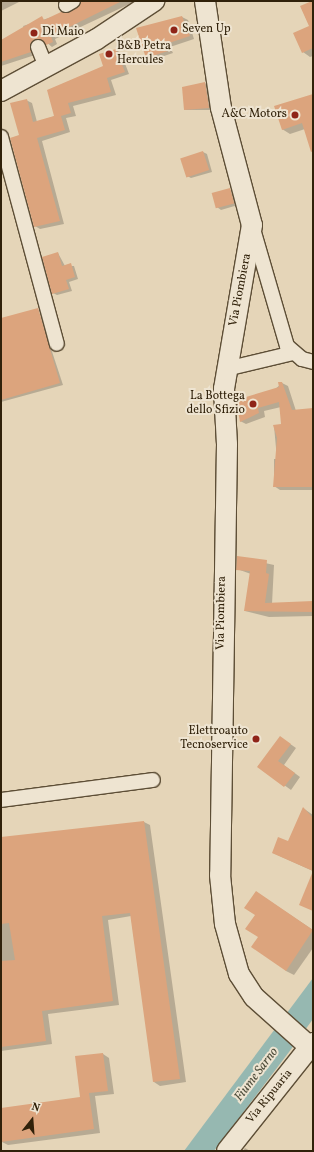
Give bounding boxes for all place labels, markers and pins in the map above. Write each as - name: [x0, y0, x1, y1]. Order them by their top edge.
- place label: Seven Up: [182, 23, 231, 37]
- marker: Seven Up: [169, 25, 179, 35]
- place label: Di Maio: [42, 26, 84, 40]
- marker: Di Maio: [29, 28, 39, 38]
- place label: B&B Petra Hercules: [117, 40, 171, 68]
- marker: B&B Petra Hercules: [104, 49, 114, 59]
- place label: A&C Motors: [221, 108, 287, 122]
- marker: A&C Motors: [290, 110, 300, 120]
- place label: La Bottega dello Sfizio: [186, 390, 245, 418]
- marker: La Bottega dello Sfizio: [248, 399, 258, 409]
- place label: Elettroauto Tecnoservice: [180, 725, 248, 753]
- marker: Elettroauto Tecnoservice: [251, 734, 261, 744]

